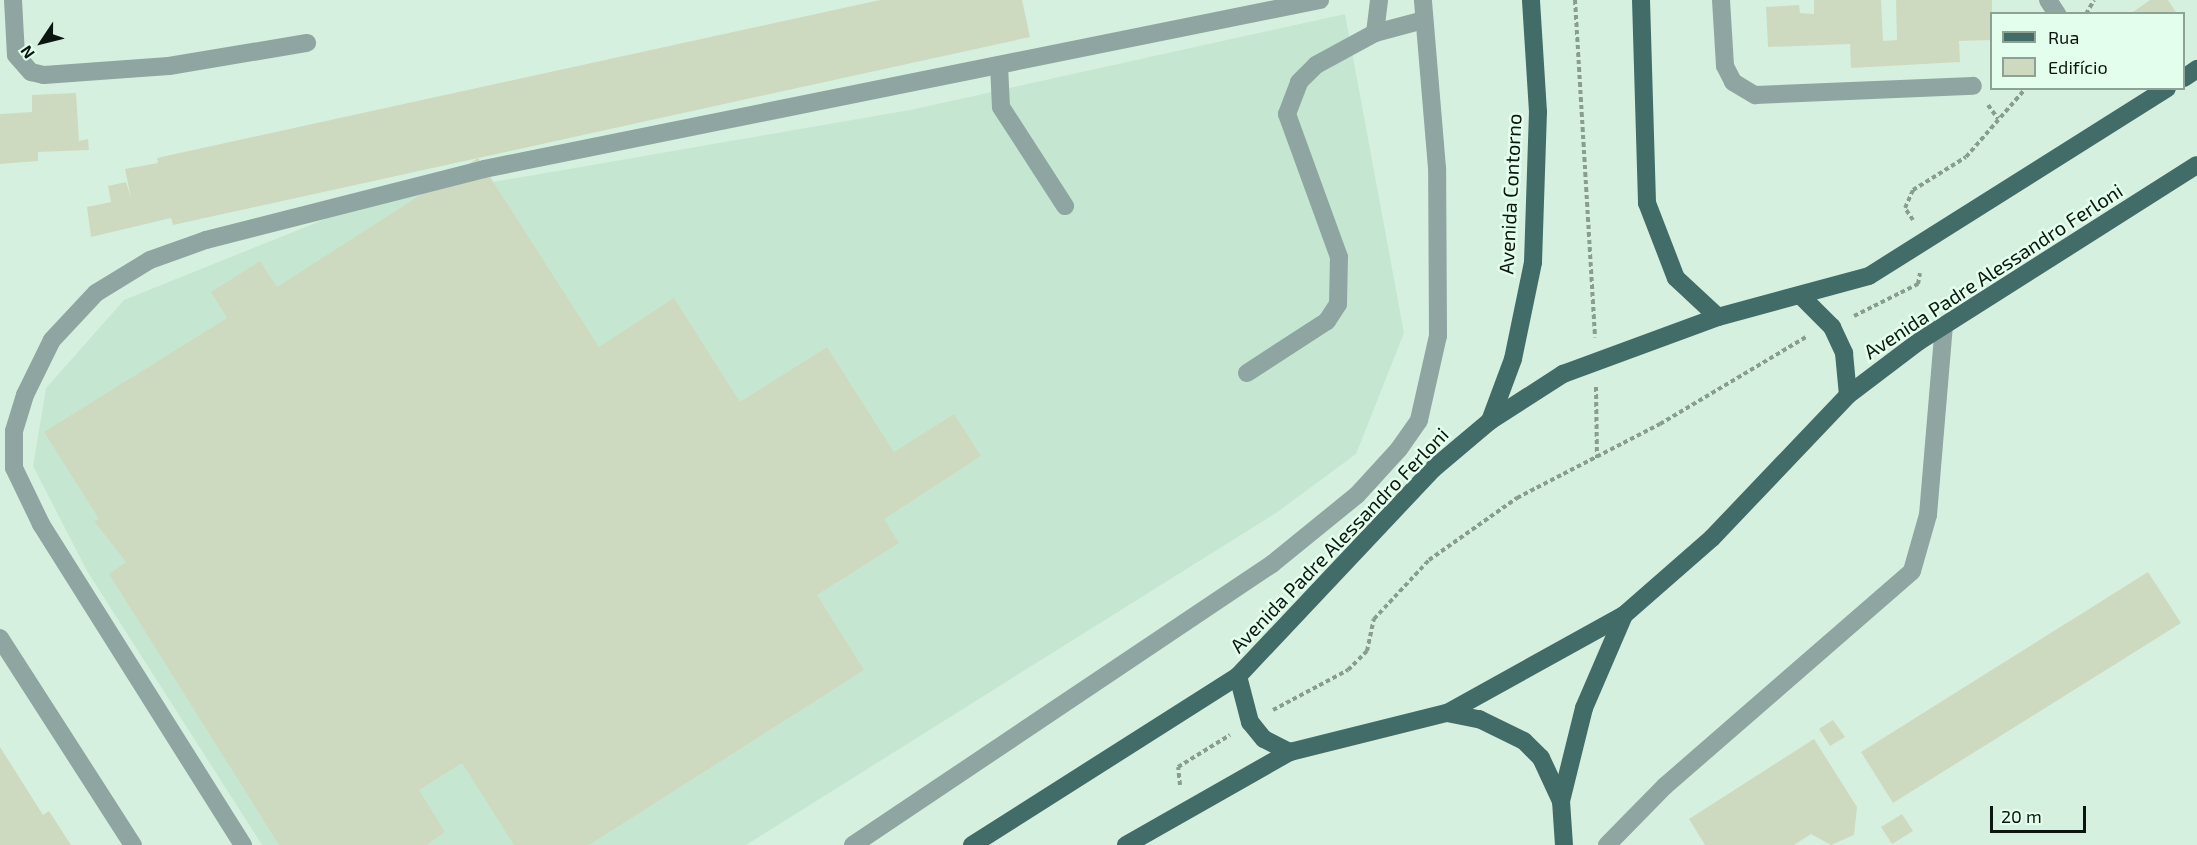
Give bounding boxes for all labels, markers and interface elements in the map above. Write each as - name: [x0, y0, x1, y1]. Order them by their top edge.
- north arrow: [12, 12, 72, 72]
- legend: [1990, 12, 2185, 90]
- text: Rua: [2048, 26, 2079, 48]
- text: N: [16, 42, 38, 63]
- text: Edifício: [2048, 56, 2108, 78]
- street label: Avenida Contorno: [1494, 113, 1526, 275]
- street label: Avenida Padre Alessandro Ferloni: [1859, 178, 2127, 364]
- street label: Avenida Padre Alessandro Ferloni: [1225, 422, 1453, 658]
- scale bar: [1993, 794, 2089, 832]
- text: 20 m: [2001, 805, 2042, 827]

